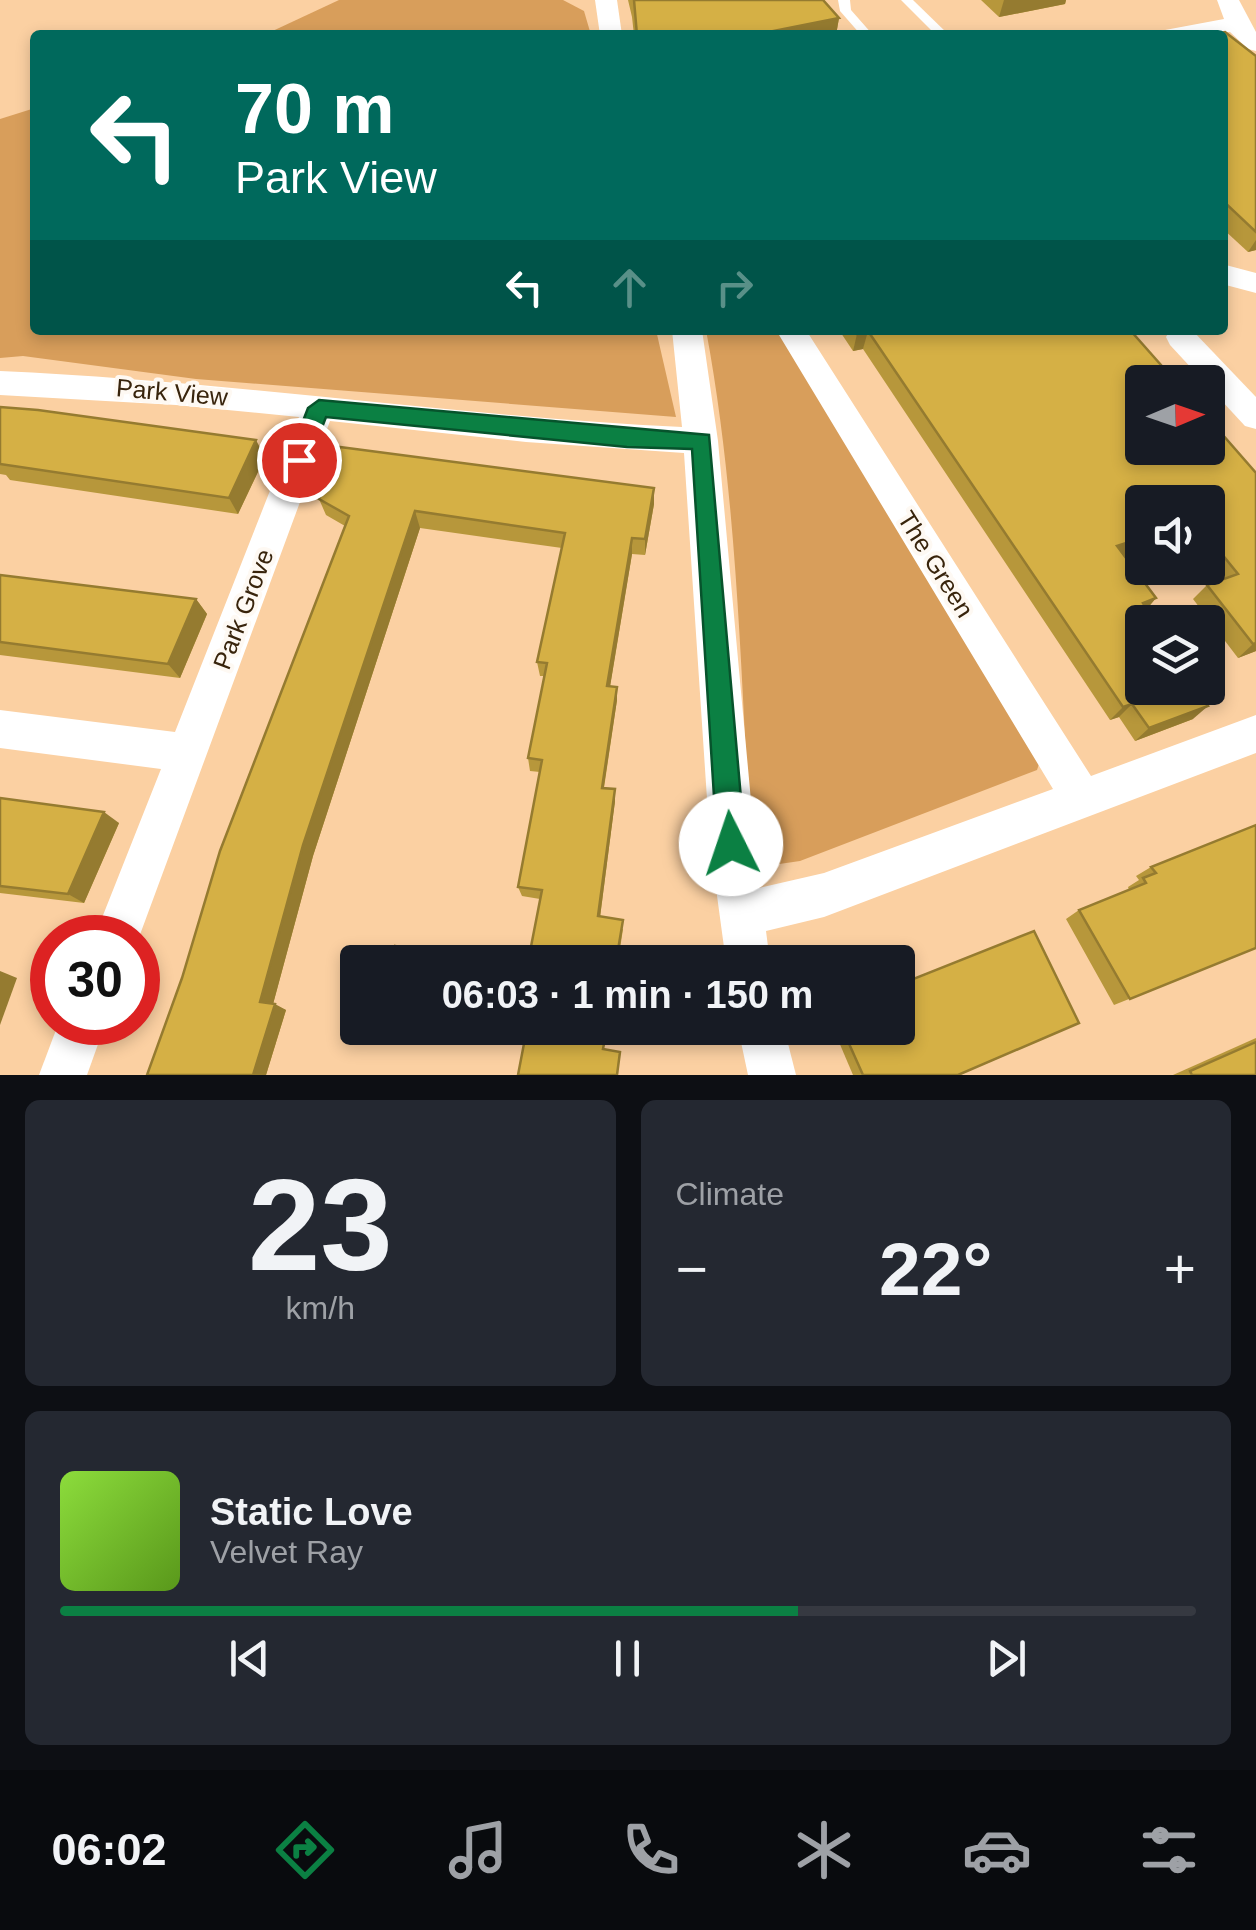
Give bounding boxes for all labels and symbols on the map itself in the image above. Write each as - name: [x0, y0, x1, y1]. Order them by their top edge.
- north arrow: [1125, 365, 1225, 465]
- street label: Park View: [115, 373, 230, 411]
- pin: [257, 418, 342, 503]
- street label: The Green: [892, 506, 980, 622]
- street label: Park Grove: [207, 545, 279, 673]
- position arrow: [679, 792, 783, 896]
- speed limit sign: 30: [30, 915, 160, 1045]

